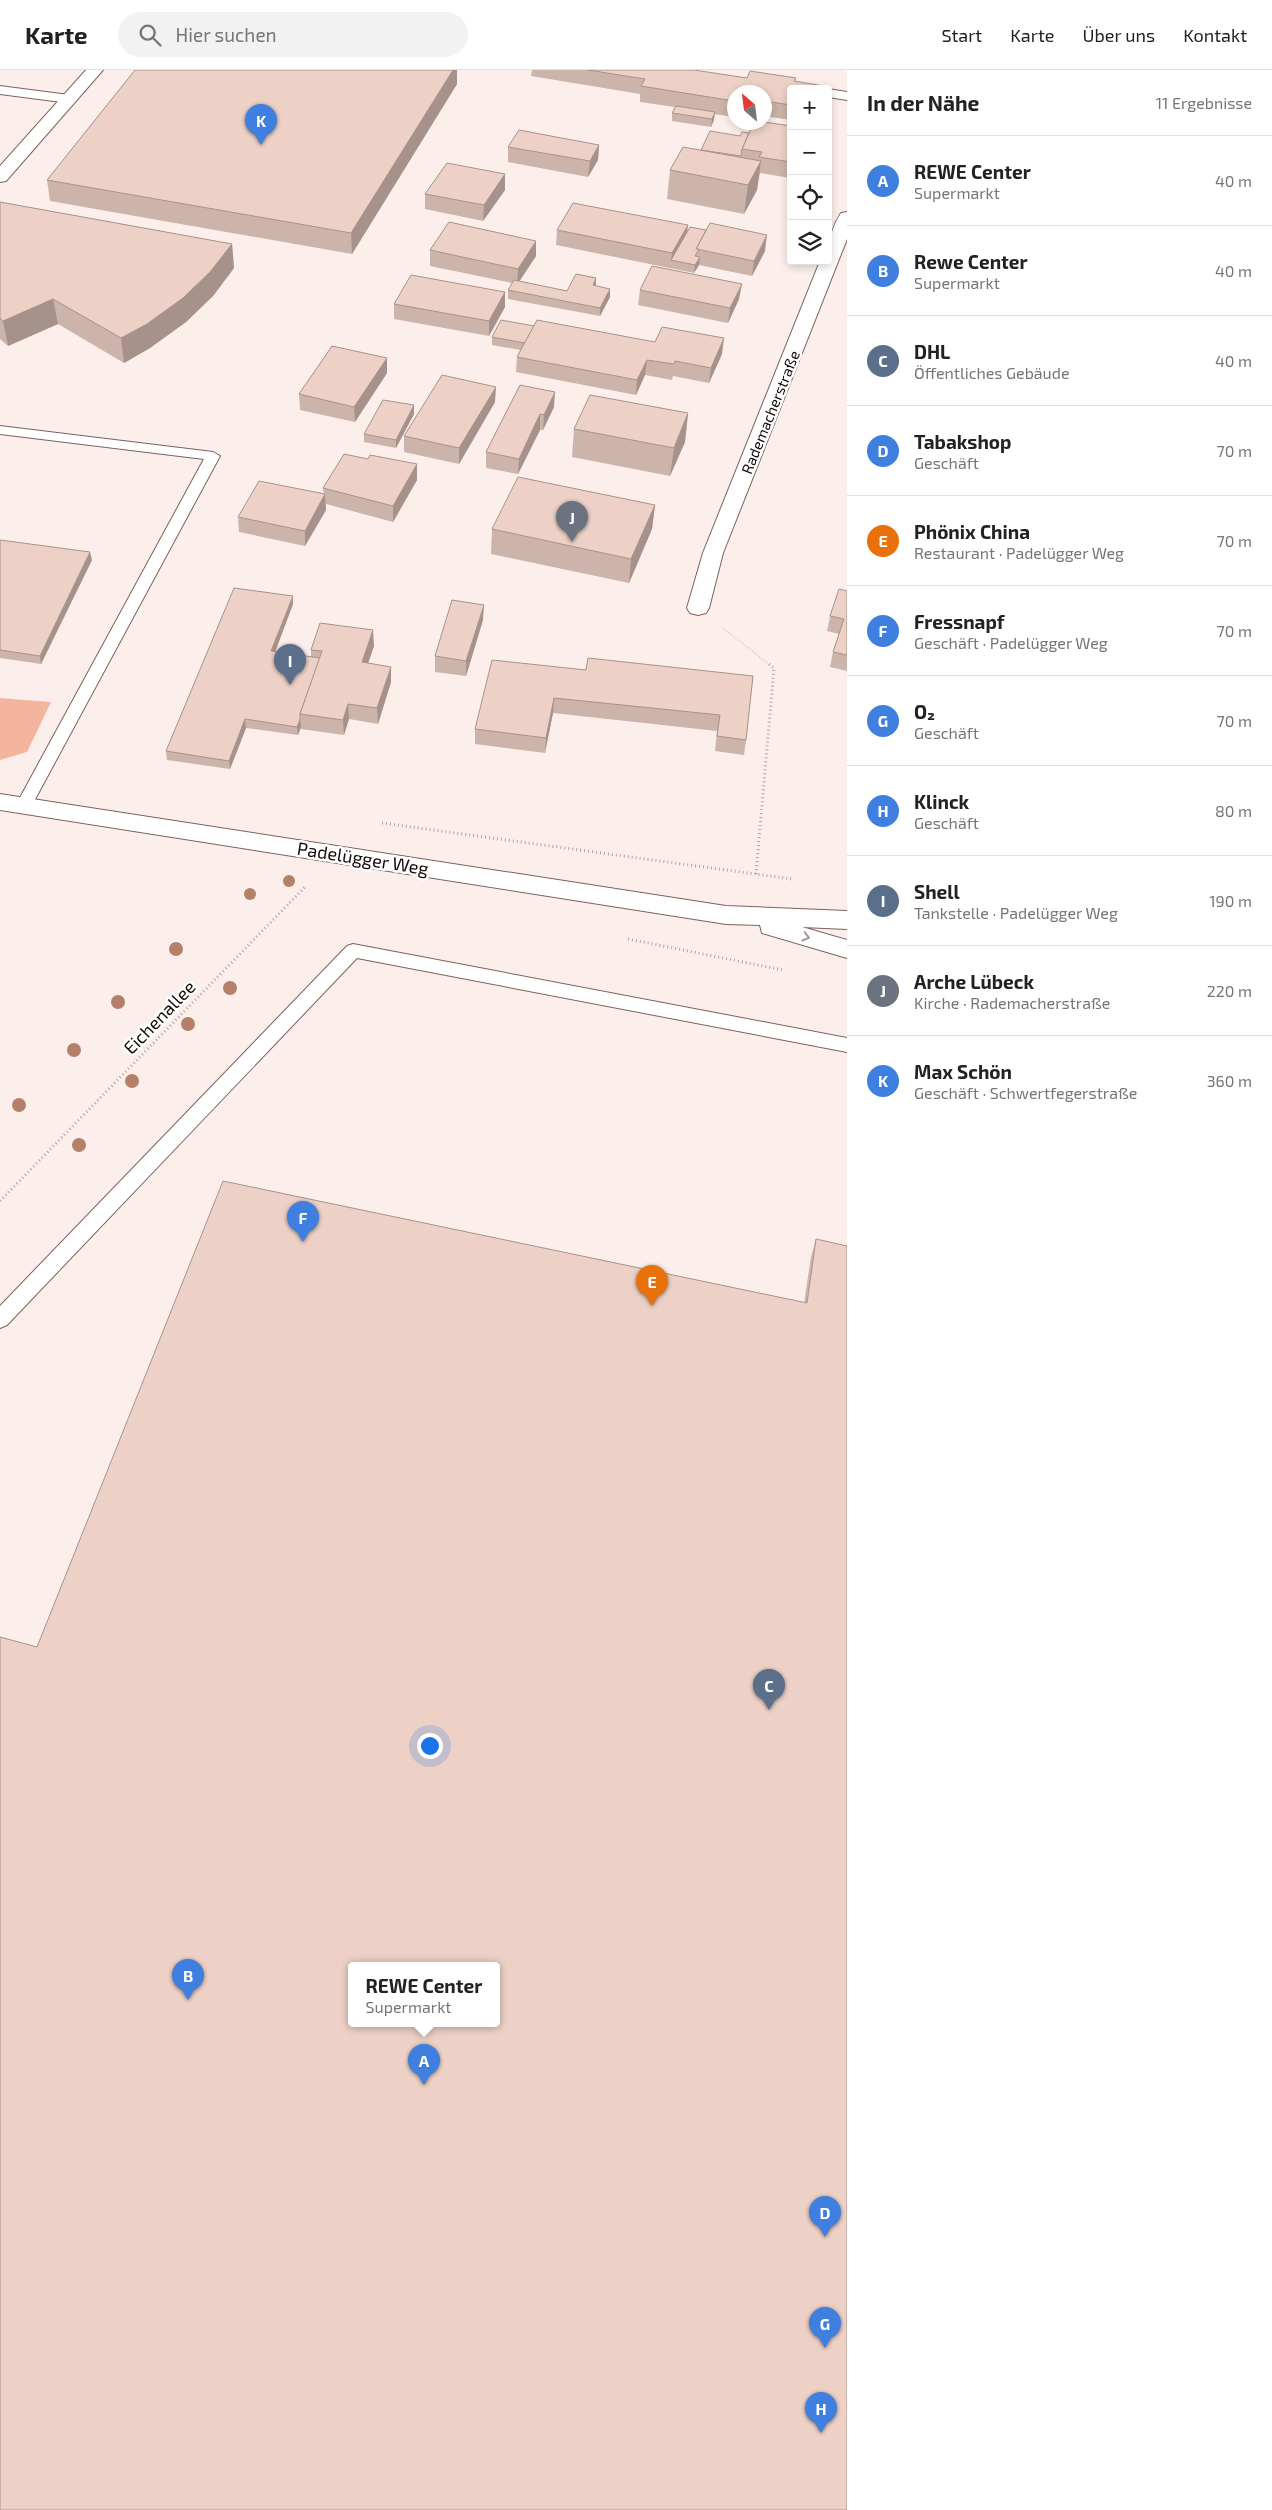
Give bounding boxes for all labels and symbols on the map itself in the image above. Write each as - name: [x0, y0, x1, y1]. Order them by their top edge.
- north arrow: [727, 85, 772, 130]
- pin: K: [245, 104, 277, 145]
- street label: Rademacherstraße: [737, 348, 803, 476]
- pin: J: [556, 501, 588, 542]
- pin: I: [274, 644, 306, 685]
- street label: Padelügger Weg: [296, 837, 430, 879]
- one-way arrow: [802, 932, 810, 942]
- street label: Eichenallee: [118, 976, 200, 1058]
- pin: F: [287, 1201, 319, 1242]
- pin: E: [636, 1265, 668, 1306]
- pin: C: [753, 1669, 785, 1710]
- your location: [417, 1733, 443, 1759]
- pin: B: [172, 1959, 204, 2000]
- pin: A: [408, 2044, 440, 2085]
- pin: D: [809, 2196, 841, 2237]
- pin: G: [809, 2307, 841, 2348]
- pin: H: [805, 2392, 837, 2433]

